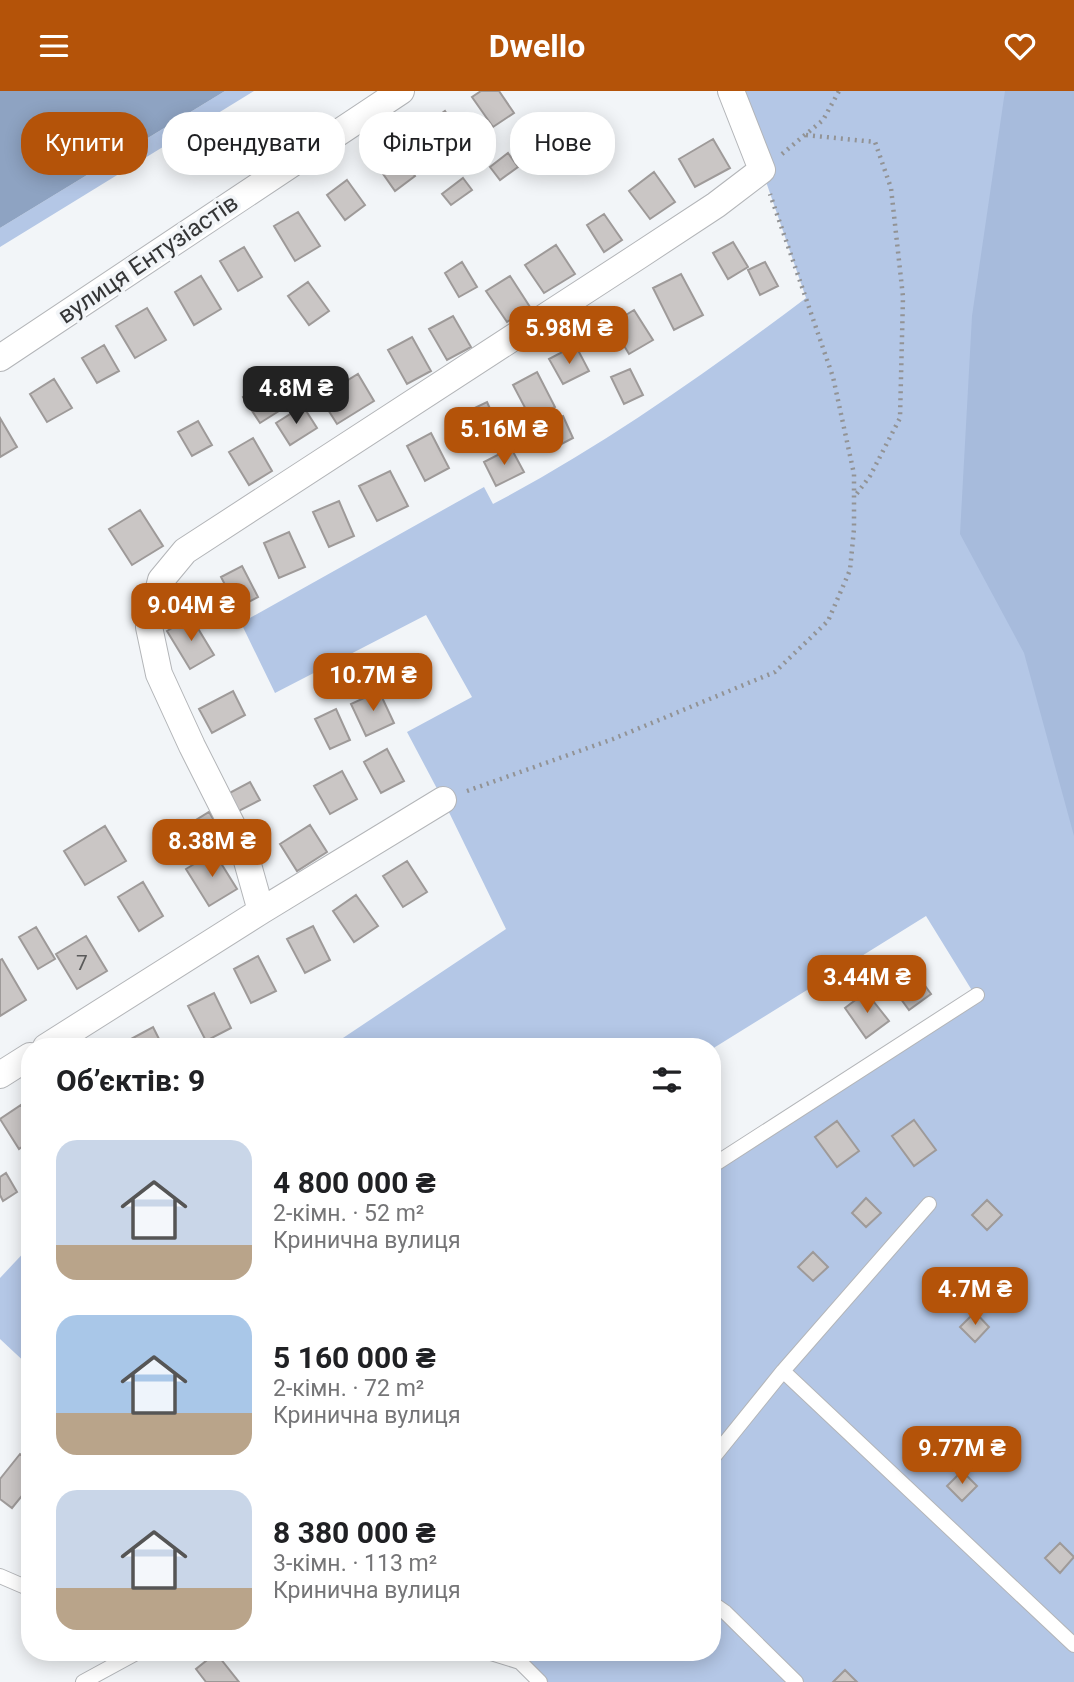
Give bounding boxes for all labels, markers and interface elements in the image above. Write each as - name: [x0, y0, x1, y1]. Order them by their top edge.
- icon: menu: [35, 27, 73, 65]
- text: Dwello: [489, 27, 585, 65]
- icon: heart: [1001, 27, 1039, 65]
- chip: Купити: [21, 112, 148, 175]
- chip: Орендувати: [162, 112, 345, 175]
- chip: Фільтри: [359, 112, 496, 175]
- chip: Нове: [510, 112, 615, 175]
- street label: вулиця Ентузіастів: [53, 188, 243, 330]
- pin: 5.98M ₴: [504, 307, 634, 366]
- text: 5.98M ₴: [525, 315, 613, 342]
- pin: 4.8M ₴: [239, 367, 353, 426]
- text: 4.8M ₴: [259, 375, 333, 402]
- pin: 5.16M ₴: [439, 407, 569, 467]
- text: 5.16M ₴: [460, 416, 548, 443]
- pin: 9.04M ₴: [126, 583, 256, 643]
- text: 9.04M ₴: [147, 592, 235, 619]
- pin: 10.7M ₴: [308, 653, 438, 713]
- text: 10.7M ₴: [329, 662, 417, 689]
- pin: 8.38M ₴: [147, 819, 277, 879]
- text: 8.38M ₴: [168, 828, 256, 855]
- house number: 7: [76, 951, 88, 975]
- pin: 3.44M ₴: [802, 955, 932, 1015]
- text: 3.44M ₴: [823, 964, 911, 991]
- icon: filters: [648, 1061, 686, 1099]
- text: Об’єктів: 9: [56, 1063, 205, 1098]
- text: 4 800 000 ₴: [273, 1165, 436, 1200]
- icon: home: [112, 1168, 196, 1252]
- text: 2-кімн. · 52 m²: [273, 1200, 424, 1227]
- text: Кринична вулиця: [273, 1227, 461, 1254]
- pin: 4.7M ₴: [918, 1267, 1032, 1327]
- text: 4.7M ₴: [938, 1276, 1012, 1303]
- text: 5 160 000 ₴: [273, 1340, 436, 1375]
- icon: home: [112, 1343, 196, 1427]
- text: 2-кімн. · 72 m²: [273, 1375, 424, 1402]
- text: Кринична вулиця: [273, 1402, 461, 1429]
- pin: 9.77M ₴: [897, 1427, 1027, 1486]
- text: 9.77M ₴: [918, 1435, 1006, 1462]
- text: 8 380 000 ₴: [273, 1515, 436, 1550]
- icon: home: [112, 1518, 196, 1602]
- text: 3-кімн. · 113 m²: [273, 1550, 437, 1577]
- text: Кринична вулиця: [273, 1577, 461, 1604]

